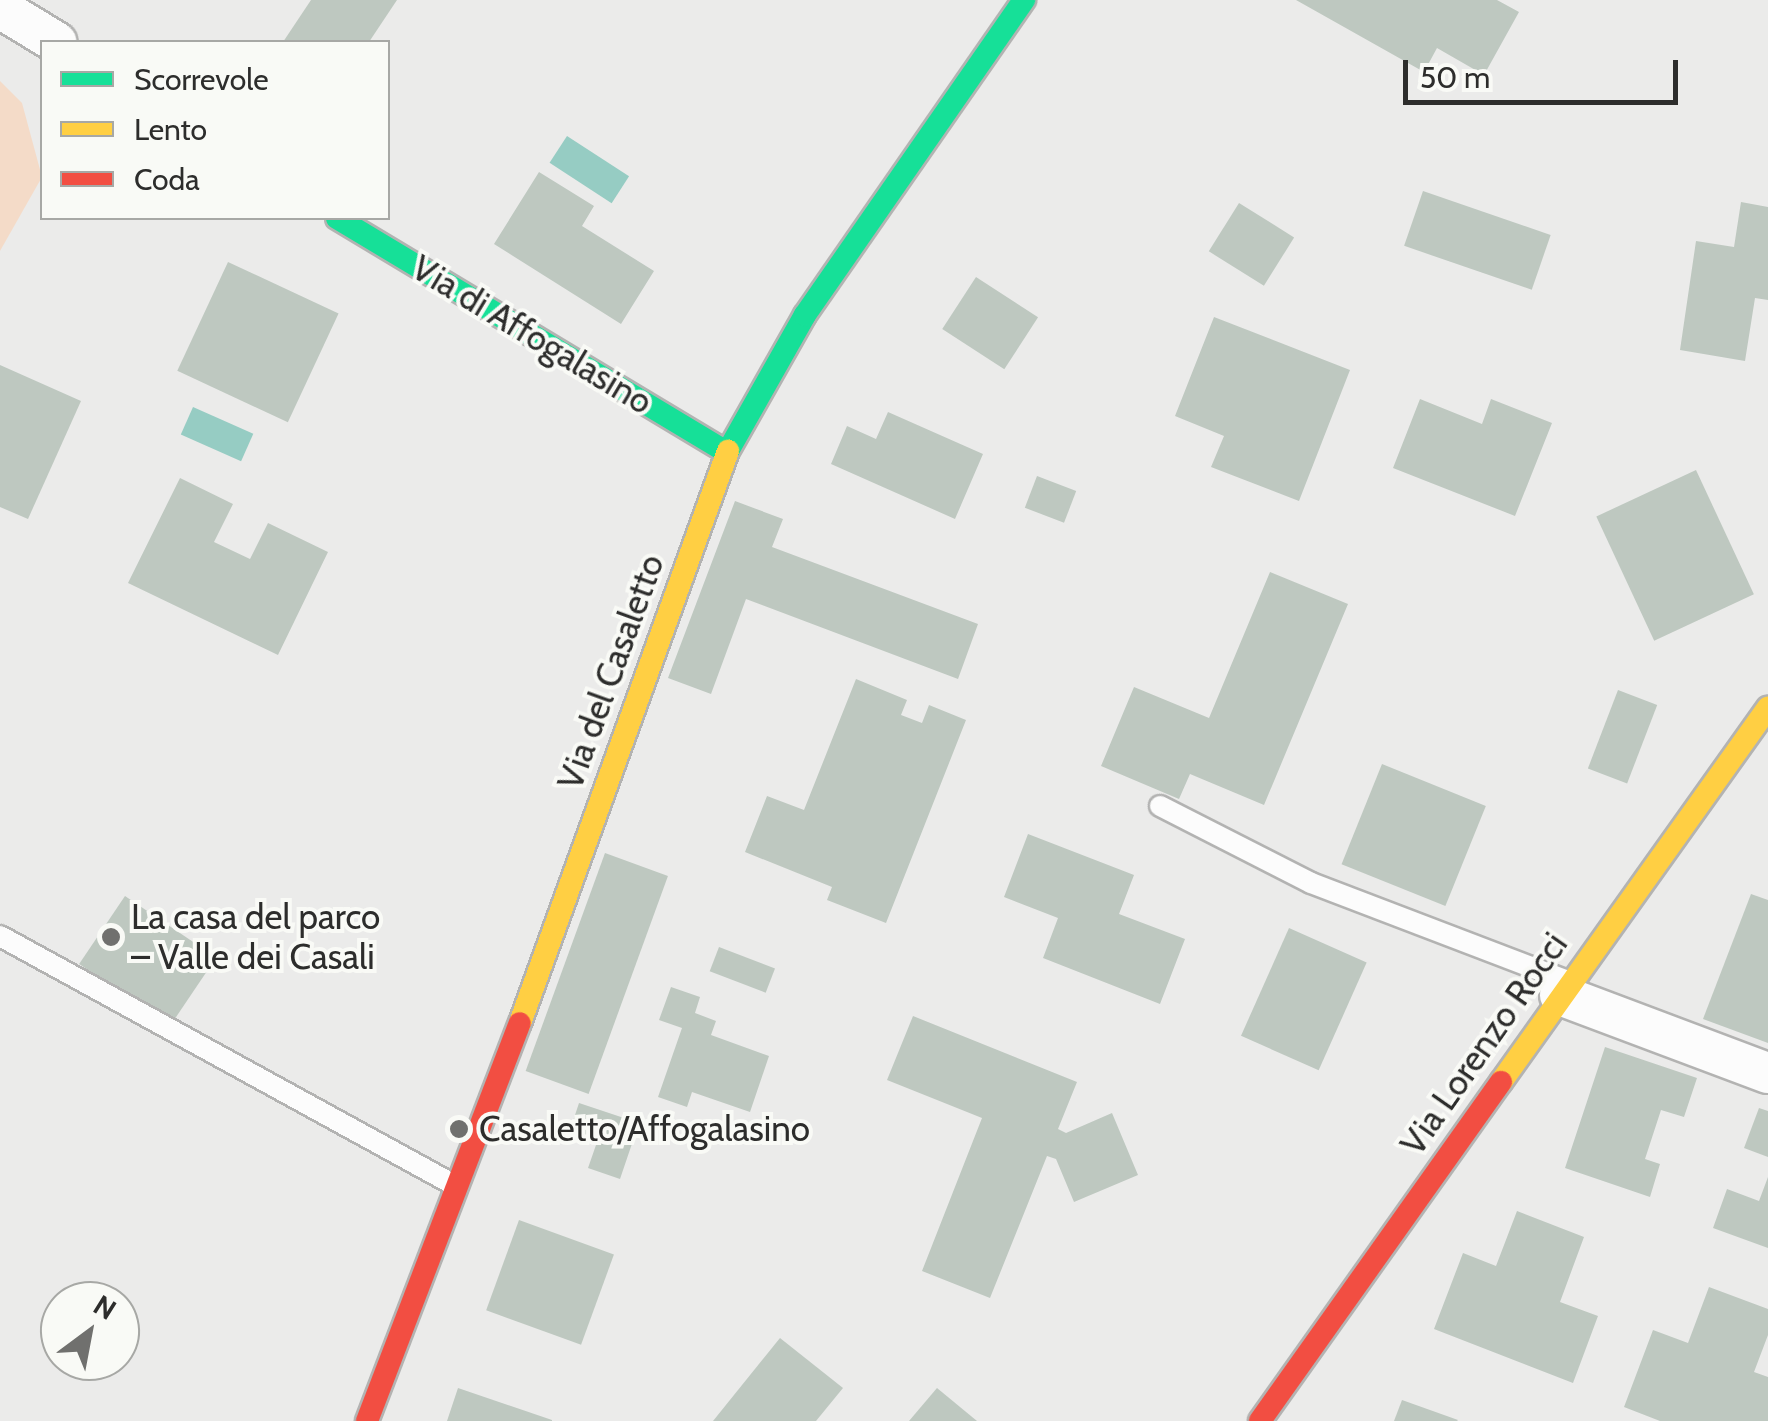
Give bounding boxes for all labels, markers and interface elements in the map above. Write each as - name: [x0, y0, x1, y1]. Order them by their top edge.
- legend: [40, 40, 390, 220]
- scale bar: [1408, 40, 1683, 102]
- text: 50 m: [1420, 59, 1490, 96]
- text: Scorrevole: [134, 61, 269, 98]
- text: Lento: [134, 111, 207, 148]
- text: Coda: [134, 161, 200, 198]
- street label: Via di Affogalasino: [404, 247, 660, 423]
- street label: Via del Casaletto: [549, 549, 673, 795]
- place label: La casa del parco – Valle dei Casali: [131, 896, 380, 978]
- street label: Via Lorenzo Rocci: [1392, 925, 1576, 1163]
- marker: La casa del parco – Valle dei Casali: [100, 926, 122, 948]
- place label: Casaletto/Affogalasino: [479, 1108, 810, 1150]
- marker: Casaletto/Affogalasino: [448, 1118, 470, 1140]
- north arrow: [40, 1281, 140, 1381]
- text: N: [87, 1288, 122, 1327]

